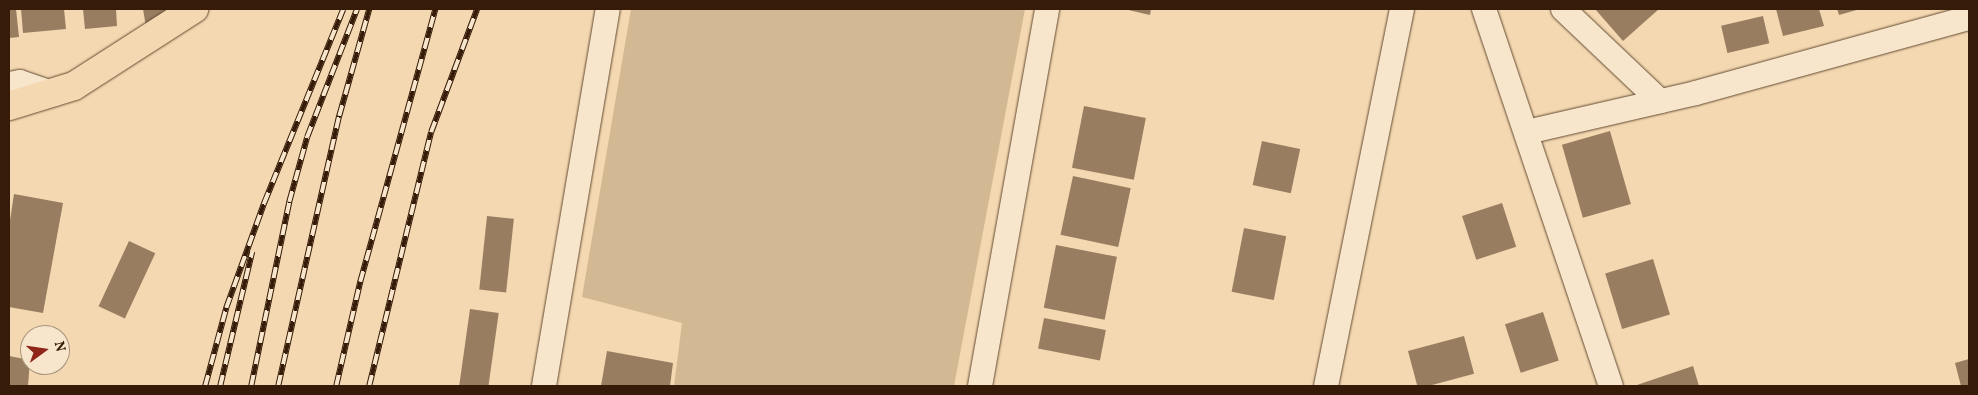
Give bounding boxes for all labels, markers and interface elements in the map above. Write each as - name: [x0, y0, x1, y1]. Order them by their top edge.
- north arrow: [20, 325, 70, 375]
- text: N: [49, 339, 70, 354]

